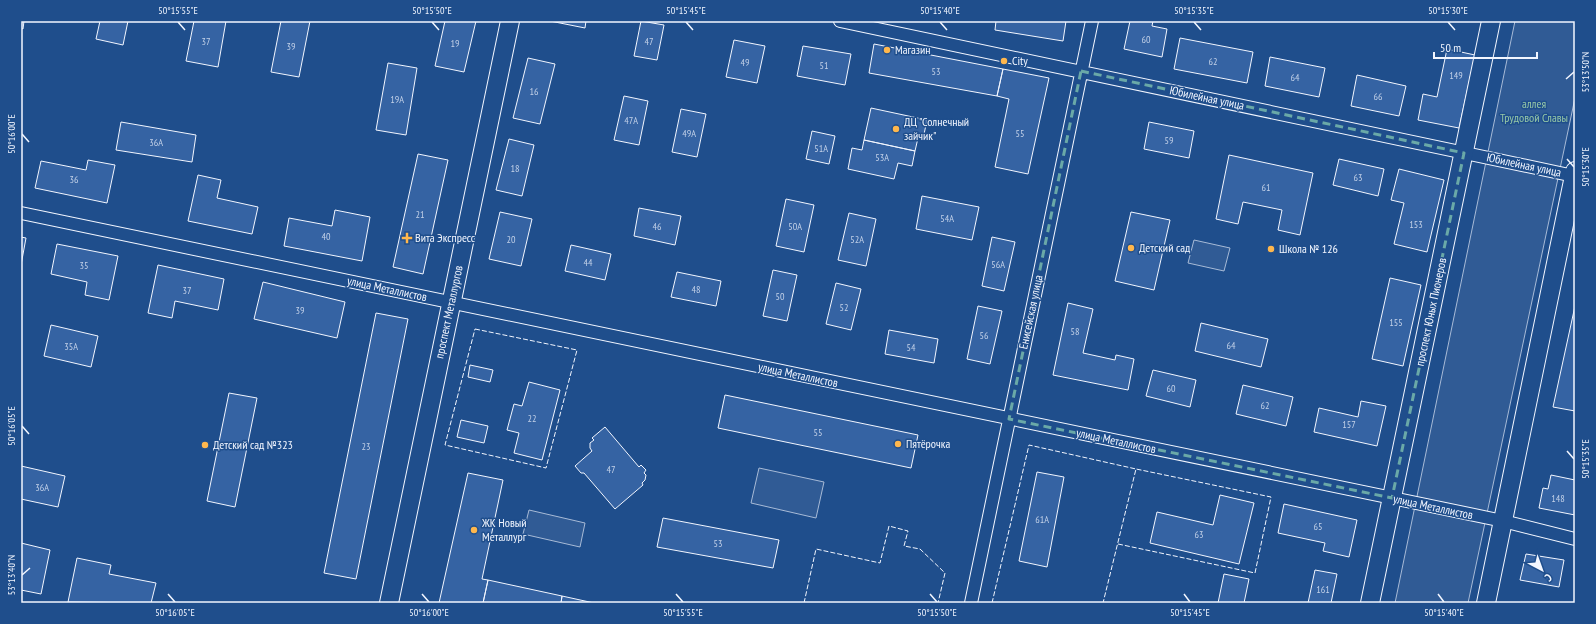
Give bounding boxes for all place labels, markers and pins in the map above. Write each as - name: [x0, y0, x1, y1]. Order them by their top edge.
- place label: Магазин: [895, 42, 930, 57]
- marker: Магазин: [882, 45, 892, 55]
- place label: City: [1012, 53, 1028, 68]
- marker: City: [999, 56, 1009, 66]
- place label: ДЦ "Солнечный зайчик": [904, 114, 969, 143]
- marker: ДЦ "Солнечный зайчик": [891, 124, 901, 134]
- place label: Вита Экспресс: [415, 230, 476, 245]
- marker: Вита Экспресс: [402, 233, 412, 243]
- place label: Детский сад: [1139, 240, 1191, 255]
- place label: Школа № 126: [1279, 241, 1338, 256]
- marker: Детский сад: [1126, 243, 1136, 253]
- marker: Школа № 126: [1266, 244, 1276, 254]
- place label: Пятёрочка: [906, 436, 950, 451]
- place label: Детский сад №323: [213, 437, 293, 452]
- marker: Пятёрочка: [893, 439, 903, 449]
- marker: Детский сад №323: [200, 440, 210, 450]
- place label: ЖК Новый Металлург: [481, 515, 527, 544]
- marker: ЖК Новый Металлург: [469, 525, 479, 535]

